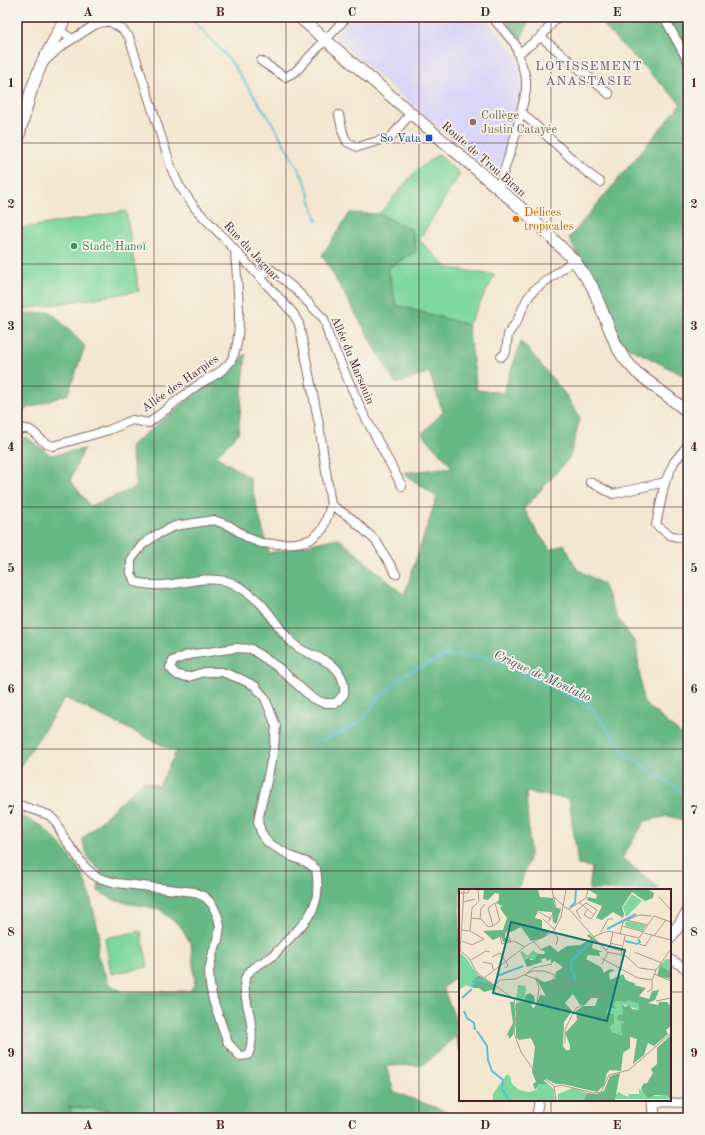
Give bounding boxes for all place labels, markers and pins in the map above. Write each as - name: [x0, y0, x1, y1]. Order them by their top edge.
- place label: Collège Justin Catayée: [481, 110, 558, 136]
- marker: Collège Justin Catayée: [468, 117, 478, 127]
- place label: So Vata: [380, 133, 421, 145]
- marker: So Vata: [424, 133, 434, 143]
- place label: Délices tropicales: [524, 207, 574, 233]
- marker: Délices tropicales: [511, 214, 521, 224]
- marker: Stade Hanoï: [69, 241, 79, 251]
- place label: Stade Hanoï: [82, 241, 147, 253]

